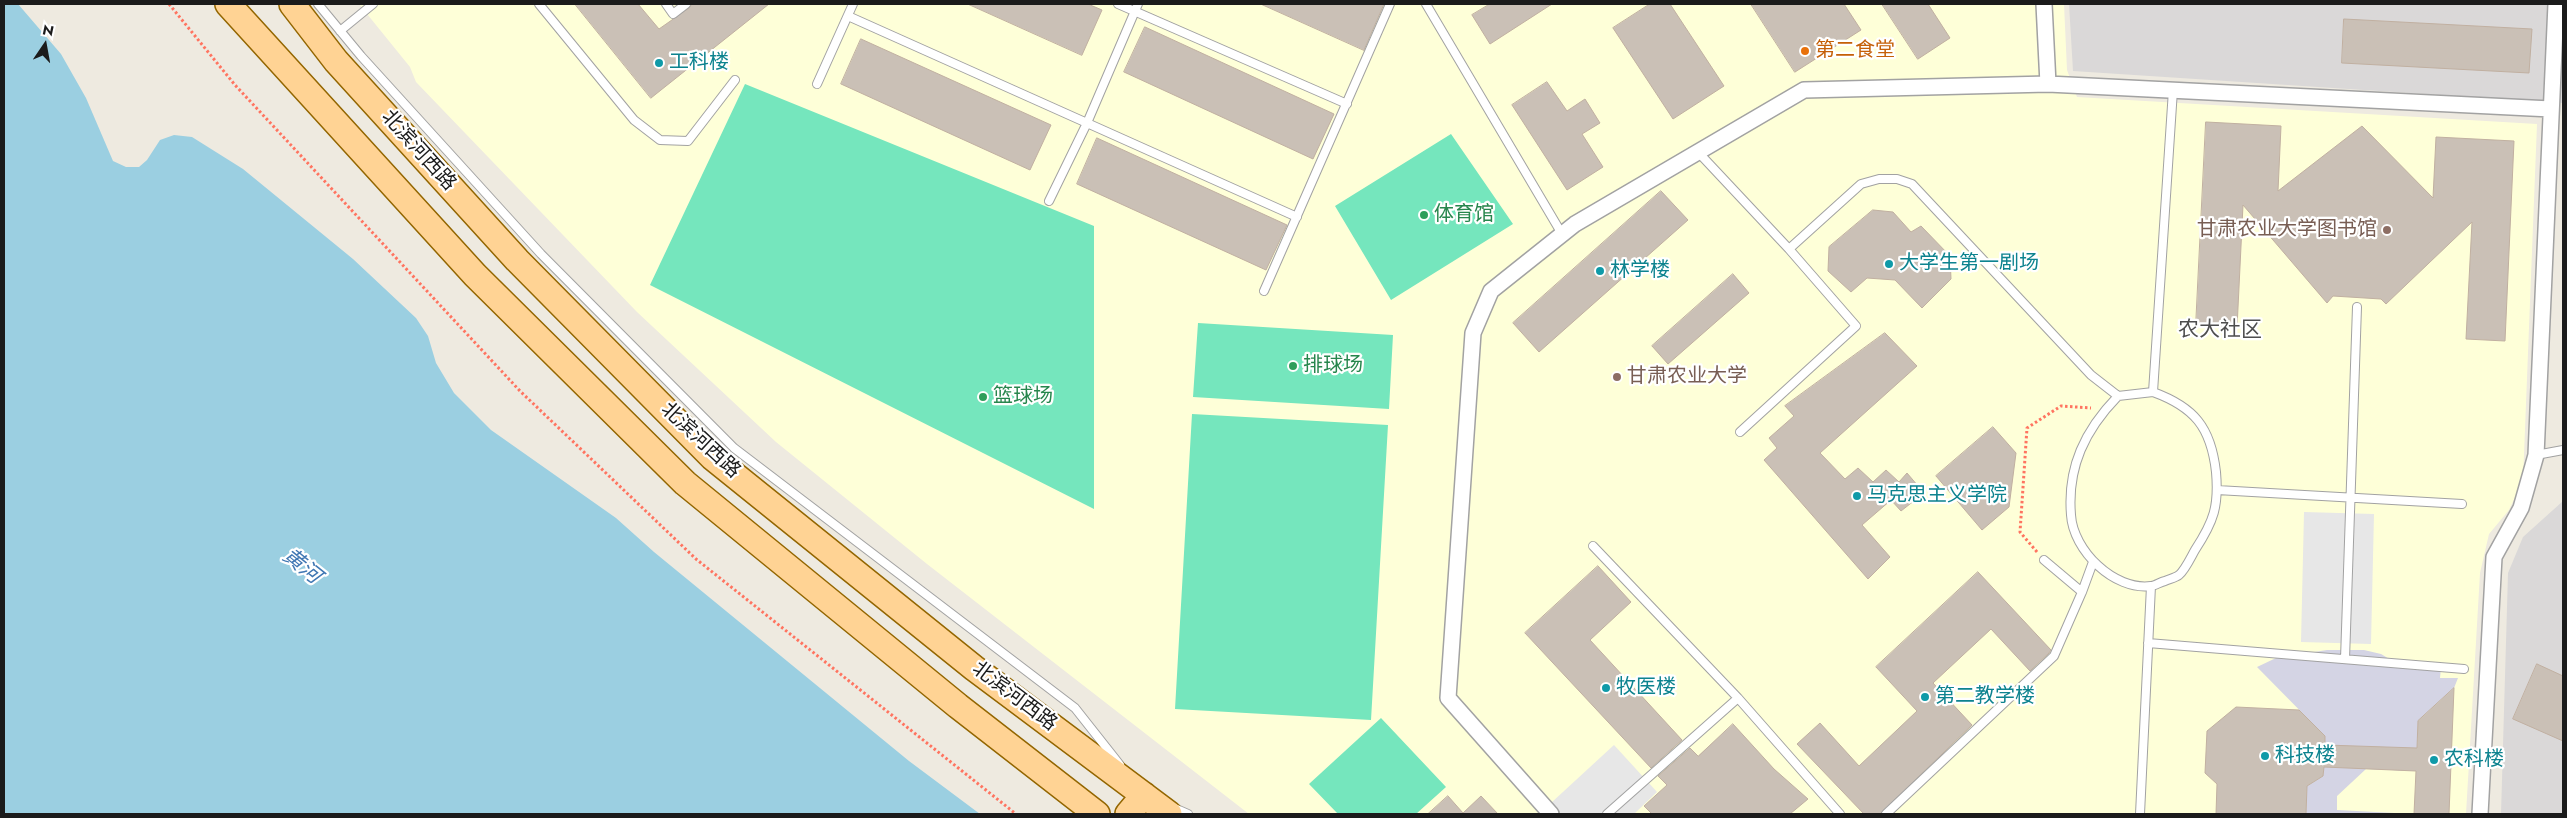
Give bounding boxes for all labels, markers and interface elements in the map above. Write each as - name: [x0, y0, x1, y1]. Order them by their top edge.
- text: N: [41, 19, 56, 41]
- north arrow: [20, 20, 70, 70]
- place label: 第二食堂: [1815, 39, 1895, 63]
- marker: 第二食堂: [1799, 45, 1811, 57]
- place label: 工科楼: [669, 51, 729, 75]
- marker: 工科楼: [653, 57, 665, 69]
- street label: 北滨河西路: [376, 106, 460, 196]
- place label: 体育馆: [1434, 203, 1494, 227]
- marker: 体育馆: [1418, 209, 1430, 221]
- place label: 甘肃农业大学图书馆: [2197, 218, 2377, 242]
- marker: 甘肃农业大学图书馆: [2381, 224, 2393, 236]
- place label: 大学生第一剧场: [1899, 252, 2039, 276]
- marker: 大学生第一剧场: [1883, 258, 1895, 270]
- place label: 林学楼: [1610, 259, 1670, 283]
- marker: 林学楼: [1594, 265, 1606, 277]
- district label: 农大社区: [2178, 318, 2262, 344]
- place label: 排球场: [1303, 354, 1363, 378]
- marker: 排球场: [1287, 360, 1299, 372]
- place label: 甘肃农业大学: [1627, 365, 1747, 389]
- marker: 甘肃农业大学: [1611, 371, 1623, 383]
- place label: 篮球场: [993, 385, 1053, 409]
- marker: 篮球场: [977, 391, 989, 403]
- street label: 北滨河西路: [655, 398, 745, 484]
- place label: 马克思主义学院: [1867, 484, 2007, 508]
- marker: 马克思主义学院: [1851, 490, 1863, 502]
- water label: 黄河: [277, 544, 325, 590]
- street label: 北滨河西路: [967, 657, 1061, 737]
- place label: 牧医楼: [1616, 676, 1676, 700]
- marker: 牧医楼: [1600, 682, 1612, 694]
- place label: 第二教学楼: [1935, 685, 2035, 709]
- marker: 第二教学楼: [1919, 691, 1931, 703]
- place label: 科技楼: [2275, 744, 2335, 768]
- place label: 农科楼: [2444, 748, 2504, 772]
- marker: 科技楼: [2259, 750, 2271, 762]
- marker: 农科楼: [2428, 754, 2440, 766]

